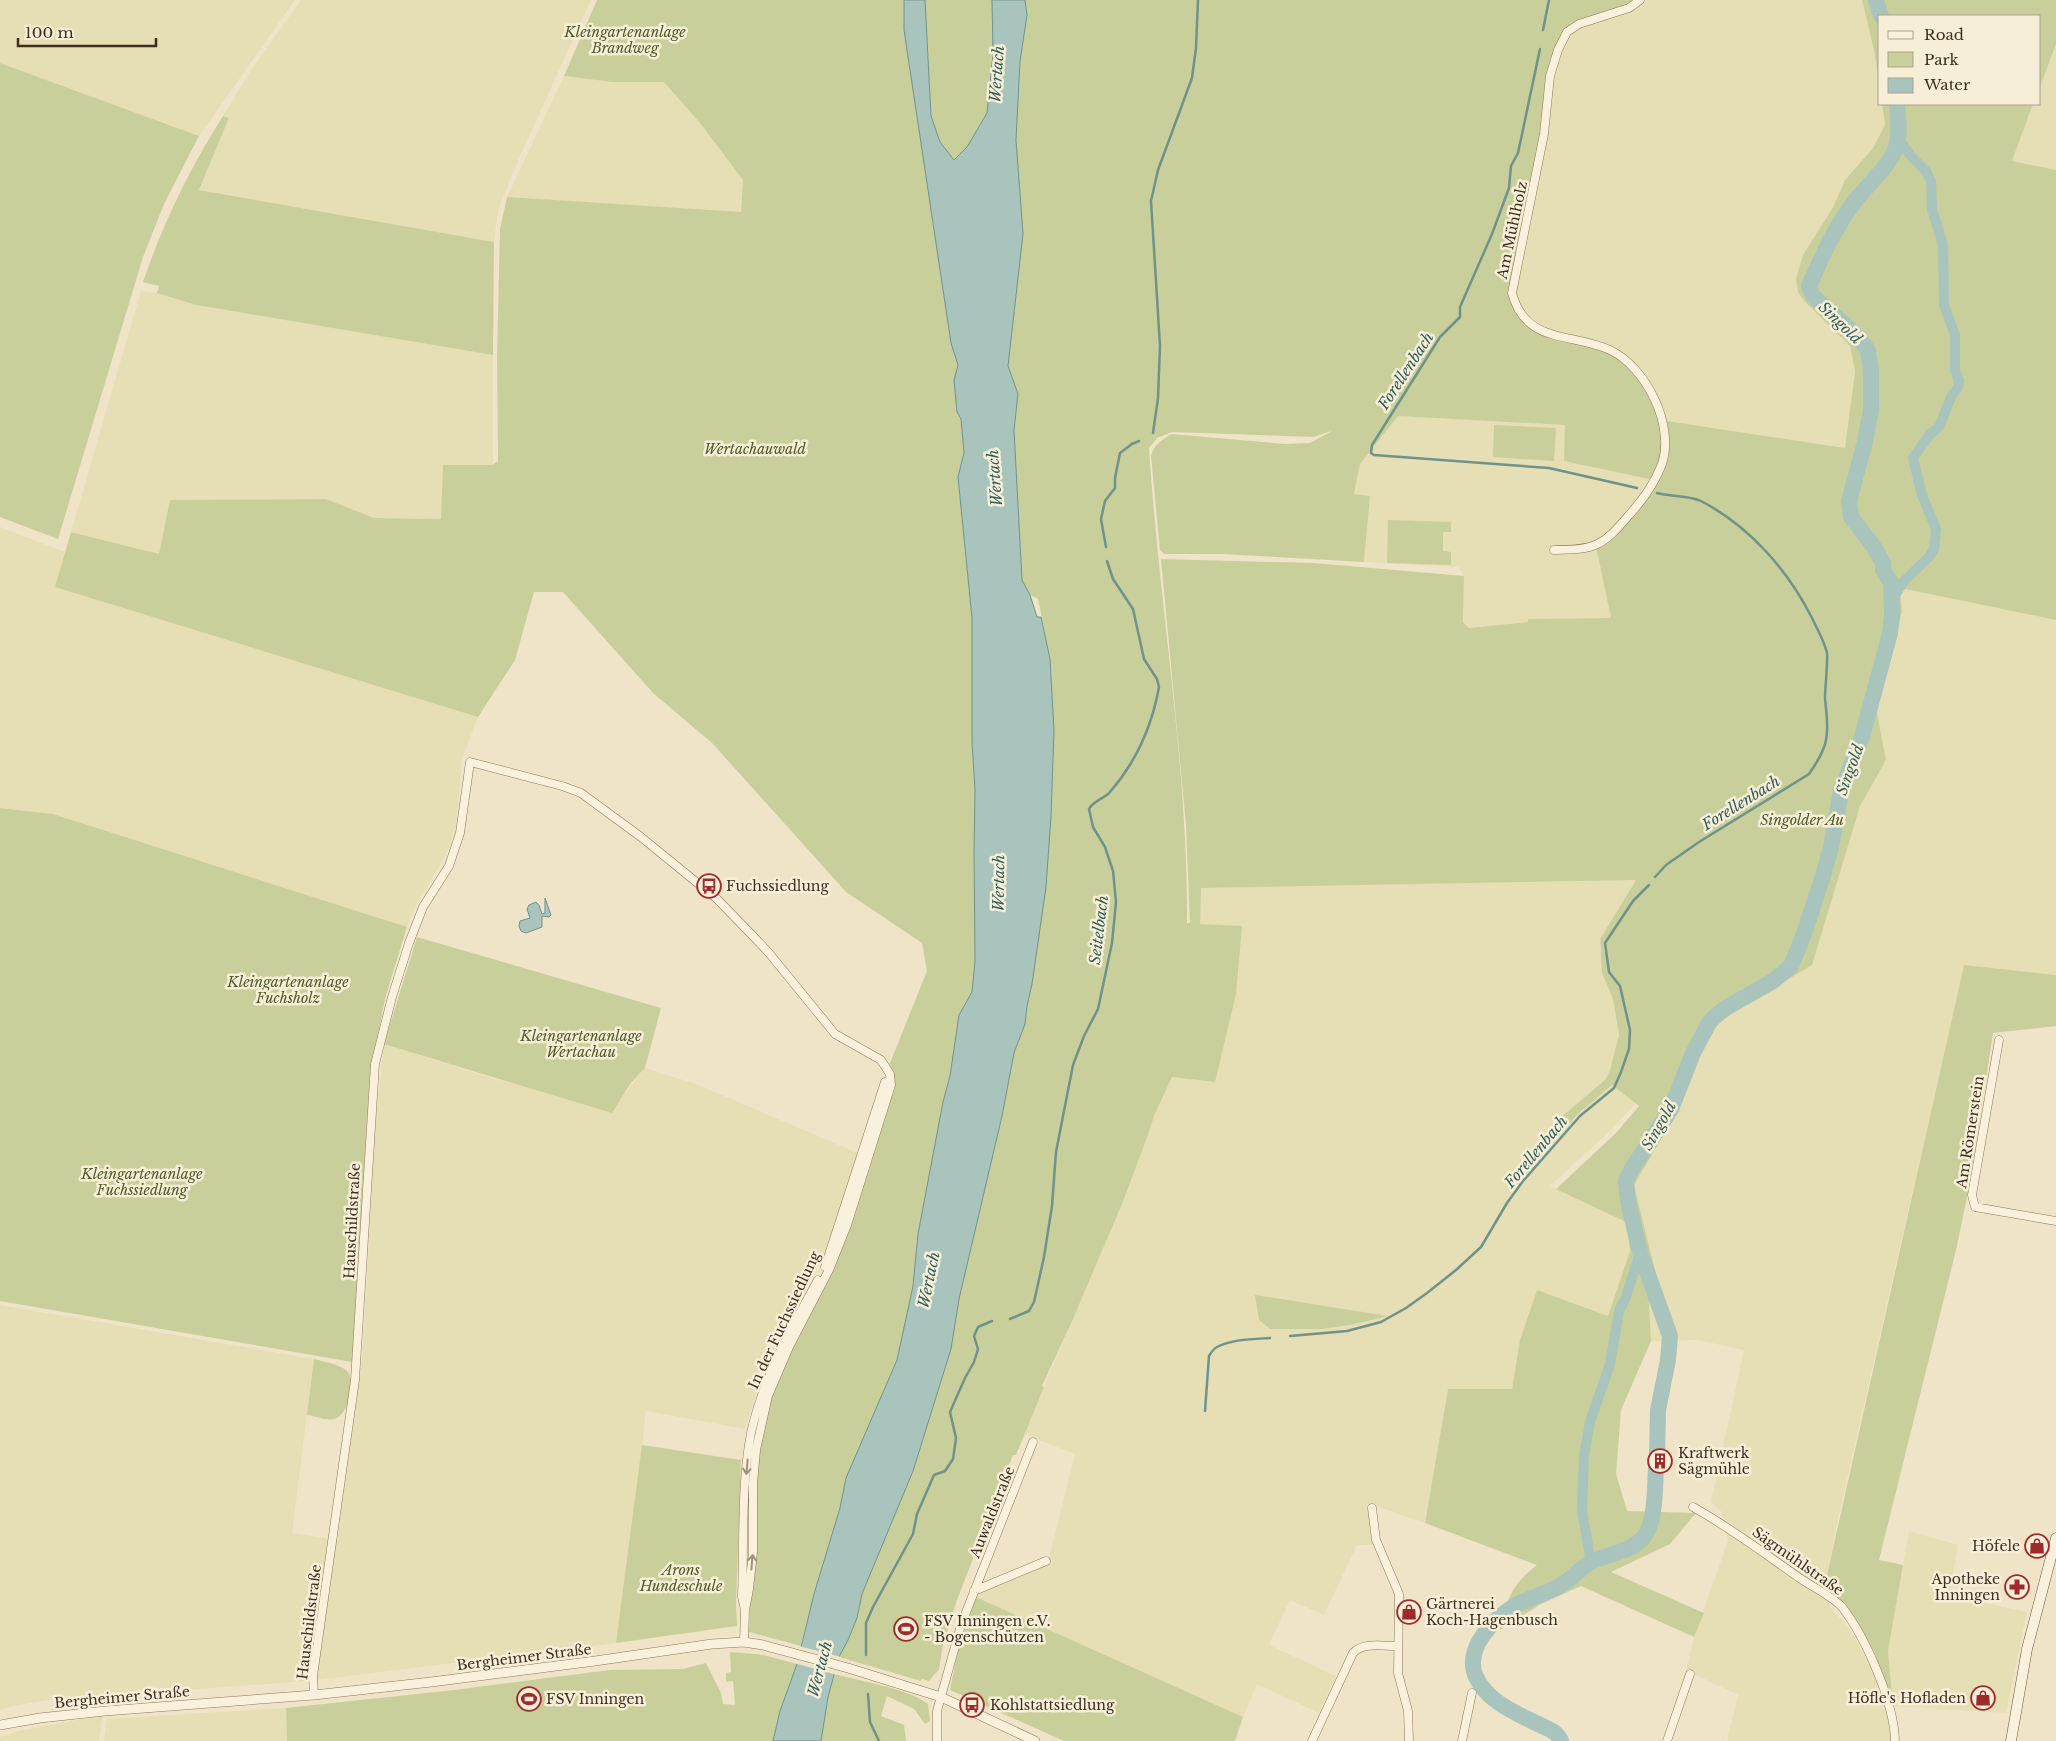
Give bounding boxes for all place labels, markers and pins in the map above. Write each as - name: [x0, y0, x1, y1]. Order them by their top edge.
- bus stop icon: Fuchssiedlung: [696, 873, 722, 899]
- place label: Fuchssiedlung: [726, 877, 829, 895]
- place label: Kraftwerk Sägmühle: [1678, 1444, 1750, 1478]
- building icon: Kraftwerk Sägmühle: [1647, 1448, 1673, 1474]
- shop icon: Höfele: [2024, 1533, 2050, 1559]
- place label: Höfele: [1972, 1537, 2020, 1555]
- place label: Apotheke Inningen: [1930, 1570, 2000, 1604]
- pharmacy icon: Apotheke Inningen: [2004, 1574, 2030, 1600]
- place label: Gärtnerei Koch-Hagenbusch: [1426, 1595, 1558, 1629]
- shop icon: Gärtnerei Koch-Hagenbusch: [1396, 1599, 1422, 1625]
- place label: FSV Inningen e.V. - Bogenschützen: [924, 1612, 1050, 1646]
- sports icon: FSV Inningen e.V. - Bogenschützen: [893, 1616, 919, 1642]
- shop icon: Höfle's Hofladen: [1970, 1685, 1996, 1711]
- sports icon: FSV Inningen: [516, 1686, 542, 1712]
- place label: Höfle's Hofladen: [1848, 1689, 1966, 1707]
- place label: FSV Inningen: [546, 1690, 645, 1708]
- bus stop icon: Kohlstattsiedlung: [959, 1692, 985, 1718]
- place label: Kohlstattsiedlung: [990, 1696, 1115, 1714]

